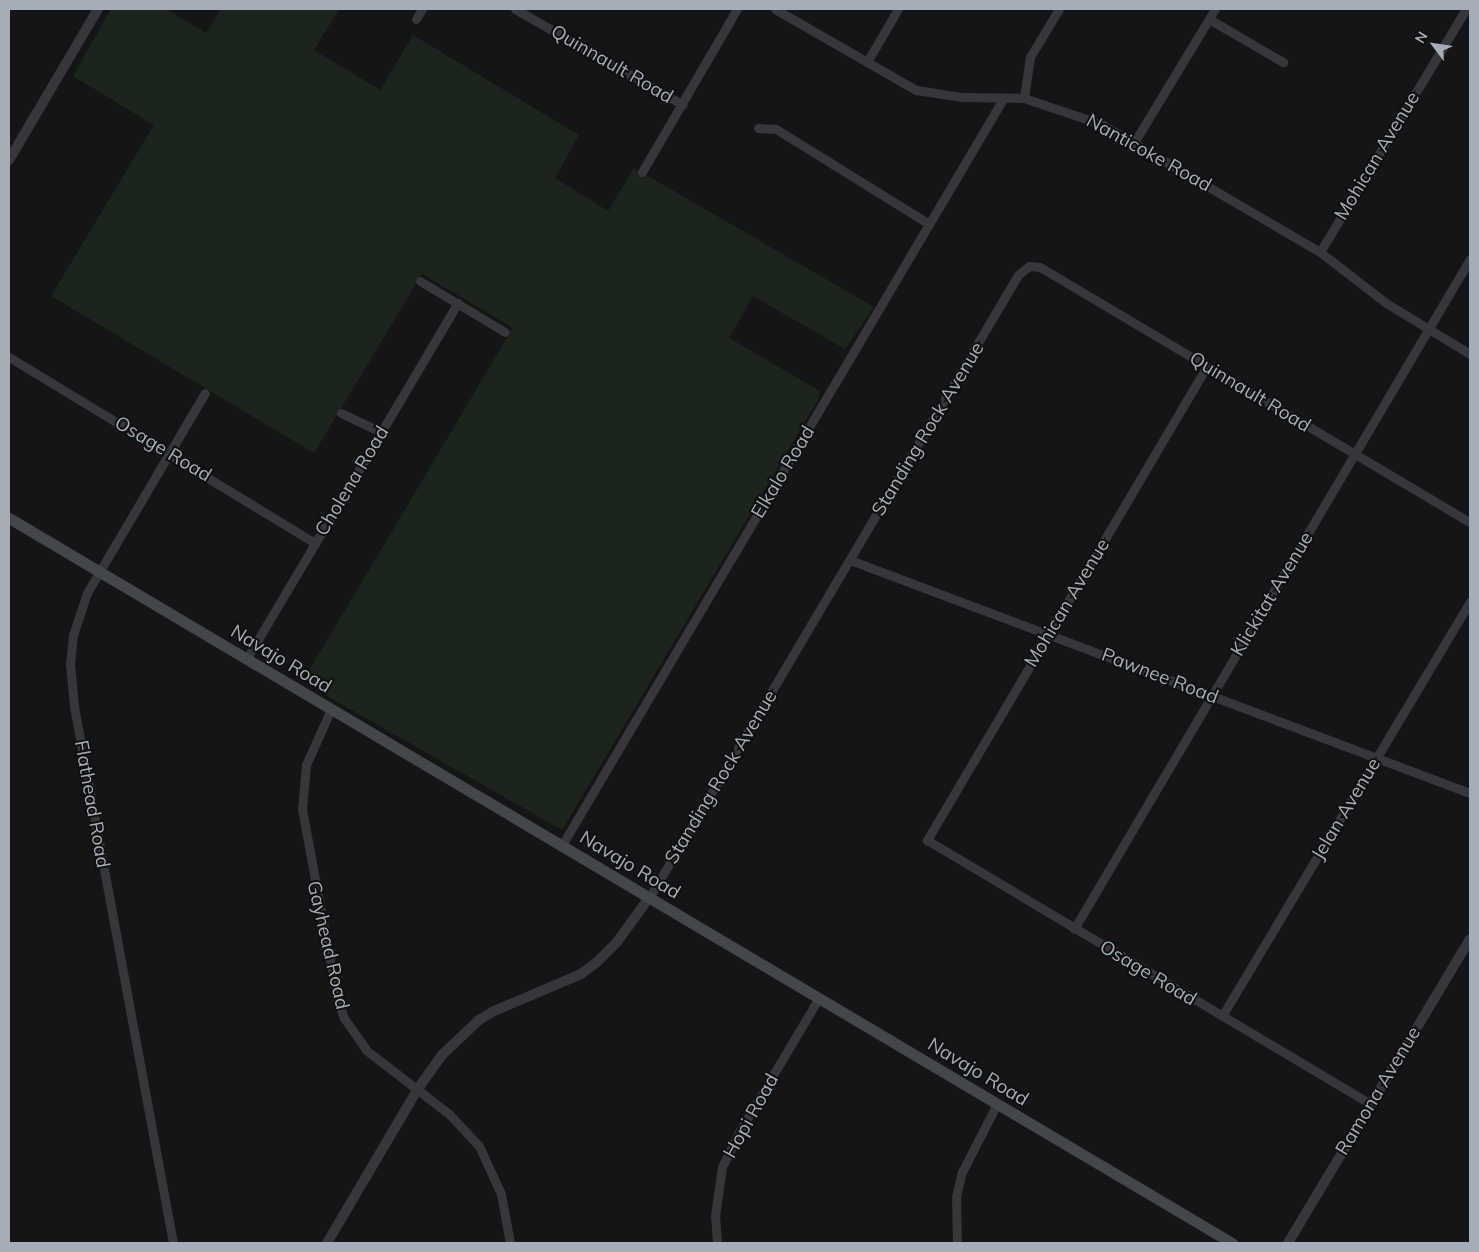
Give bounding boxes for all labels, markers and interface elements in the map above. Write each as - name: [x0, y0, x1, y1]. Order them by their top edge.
- street label: Quinnault Road: [547, 20, 677, 108]
- north arrow: [1409, 20, 1459, 70]
- text: N: [1411, 28, 1432, 46]
- street label: Mohican Avenue: [1330, 88, 1424, 224]
- street label: Nanticoke Road: [1083, 109, 1215, 197]
- street label: Standing Rock Avenue: [867, 338, 989, 520]
- street label: Quinnault Road: [1185, 347, 1315, 437]
- street label: Osage Road: [110, 411, 216, 487]
- street label: Cholena Road: [310, 422, 394, 540]
- street label: Elkalo Road: [747, 422, 819, 522]
- street label: Klickitat Avenue: [1226, 528, 1318, 660]
- street label: Mohican Avenue: [1020, 535, 1114, 671]
- street label: Navajo Road: [226, 620, 336, 698]
- street label: Pawnee Road: [1098, 643, 1222, 709]
- street label: Standing Rock Avenue: [660, 686, 782, 868]
- street label: Flathead Road: [70, 738, 114, 870]
- street label: Jelan Avenue: [1307, 754, 1385, 864]
- street label: Navajo Road: [575, 826, 685, 904]
- street label: Gayhead Road: [302, 879, 354, 1011]
- street label: Osage Road: [1095, 935, 1201, 1011]
- street label: Ramona Avenue: [1331, 1023, 1425, 1159]
- street label: Navajo Road: [923, 1033, 1033, 1111]
- street label: Hopi Road: [719, 1070, 783, 1162]

